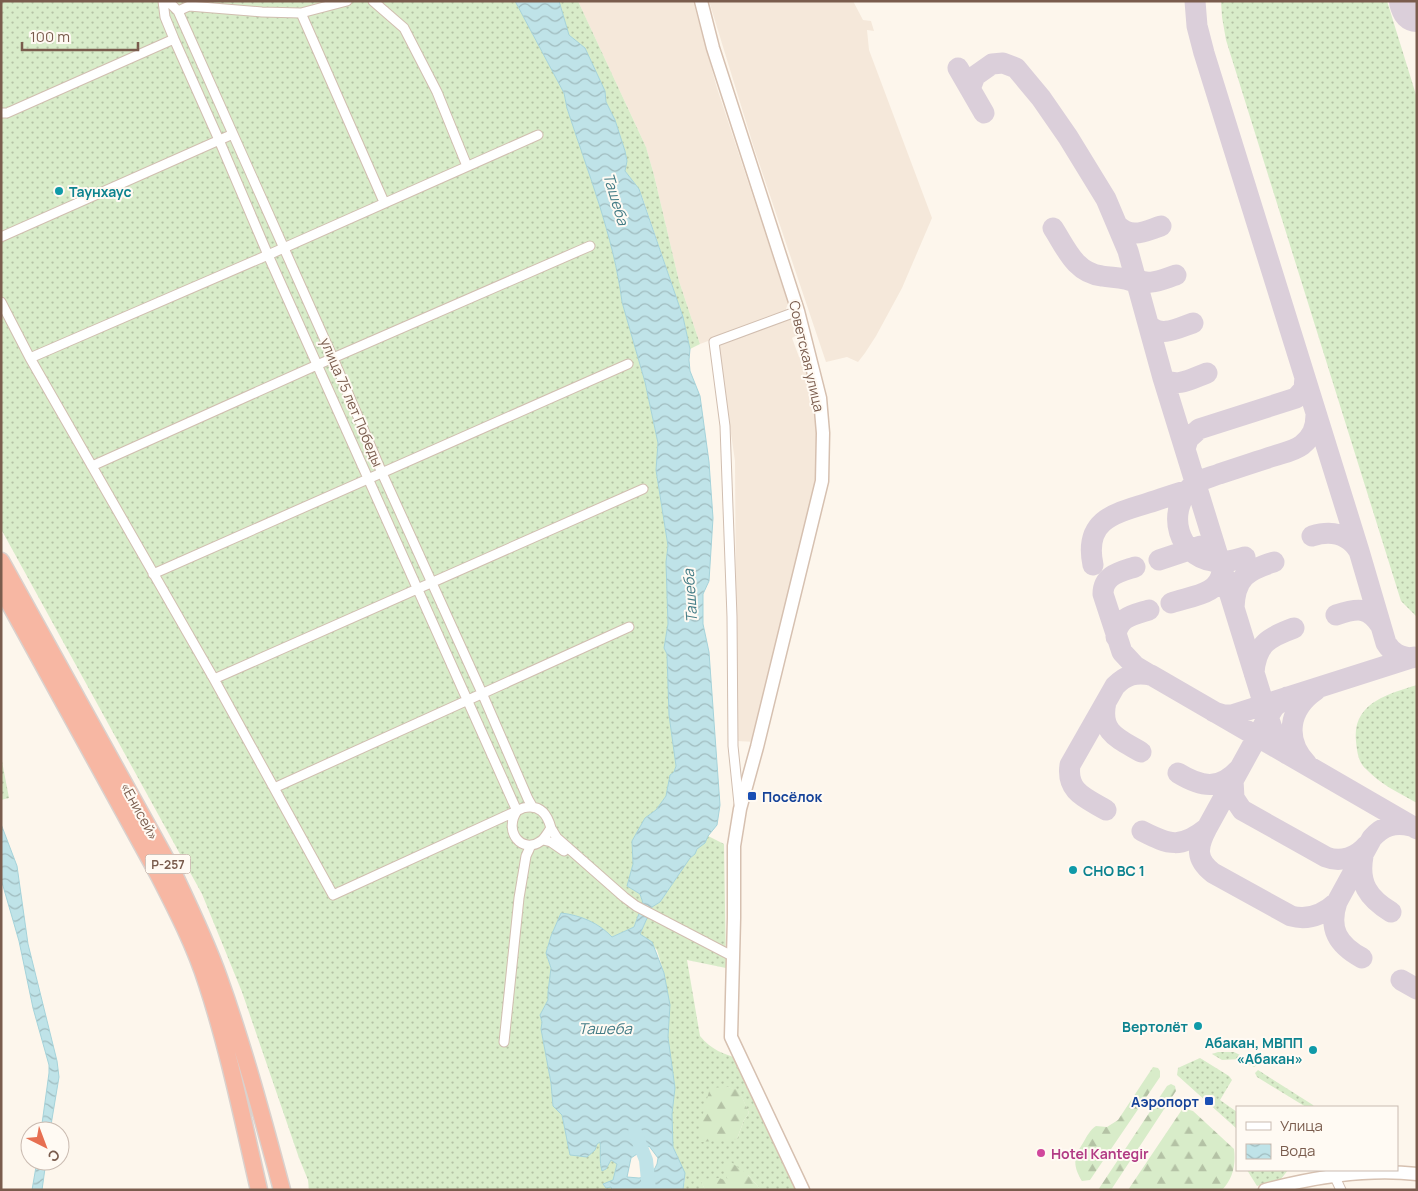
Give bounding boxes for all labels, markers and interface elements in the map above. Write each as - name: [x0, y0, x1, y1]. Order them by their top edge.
- scale bar: [22, 20, 139, 52]
- text: 100 m: [30, 26, 70, 47]
- water label: Ташеба: [598, 170, 634, 228]
- place label: Таунхаус: [69, 182, 131, 201]
- marker: Таунхаус: [53, 185, 65, 197]
- street label: Советская улица: [785, 299, 829, 413]
- street label: улица 75 лет Победы: [316, 335, 388, 469]
- water label: Ташеба: [678, 568, 702, 623]
- street label: «Енисей»: [116, 779, 164, 843]
- place label: Посёлок: [762, 787, 822, 806]
- marker: Посёлок: [746, 790, 758, 802]
- road number: Р-257: [146, 854, 190, 874]
- place label: СНО ВС 1: [1083, 861, 1145, 880]
- marker: СНО ВС 1: [1067, 864, 1079, 876]
- place label: Вертолёт: [1122, 1017, 1189, 1036]
- water label: Ташеба: [578, 1018, 632, 1039]
- marker: Вертолёт: [1192, 1020, 1204, 1032]
- place label: Абакан, МВПП «Абакан»: [1205, 1033, 1303, 1068]
- marker: Абакан, МВПП «Абакан»: [1307, 1044, 1319, 1056]
- place label: Аэропорт: [1131, 1092, 1200, 1111]
- marker: Аэропорт: [1203, 1095, 1215, 1107]
- legend: [1236, 1106, 1398, 1171]
- text: Улица: [1280, 1115, 1323, 1136]
- north arrow: [20, 1121, 70, 1171]
- text: Вода: [1280, 1140, 1315, 1161]
- place label: Hotel Kantegir: [1051, 1144, 1149, 1163]
- text: С: [44, 1146, 64, 1167]
- marker: Hotel Kantegir: [1035, 1147, 1047, 1159]

